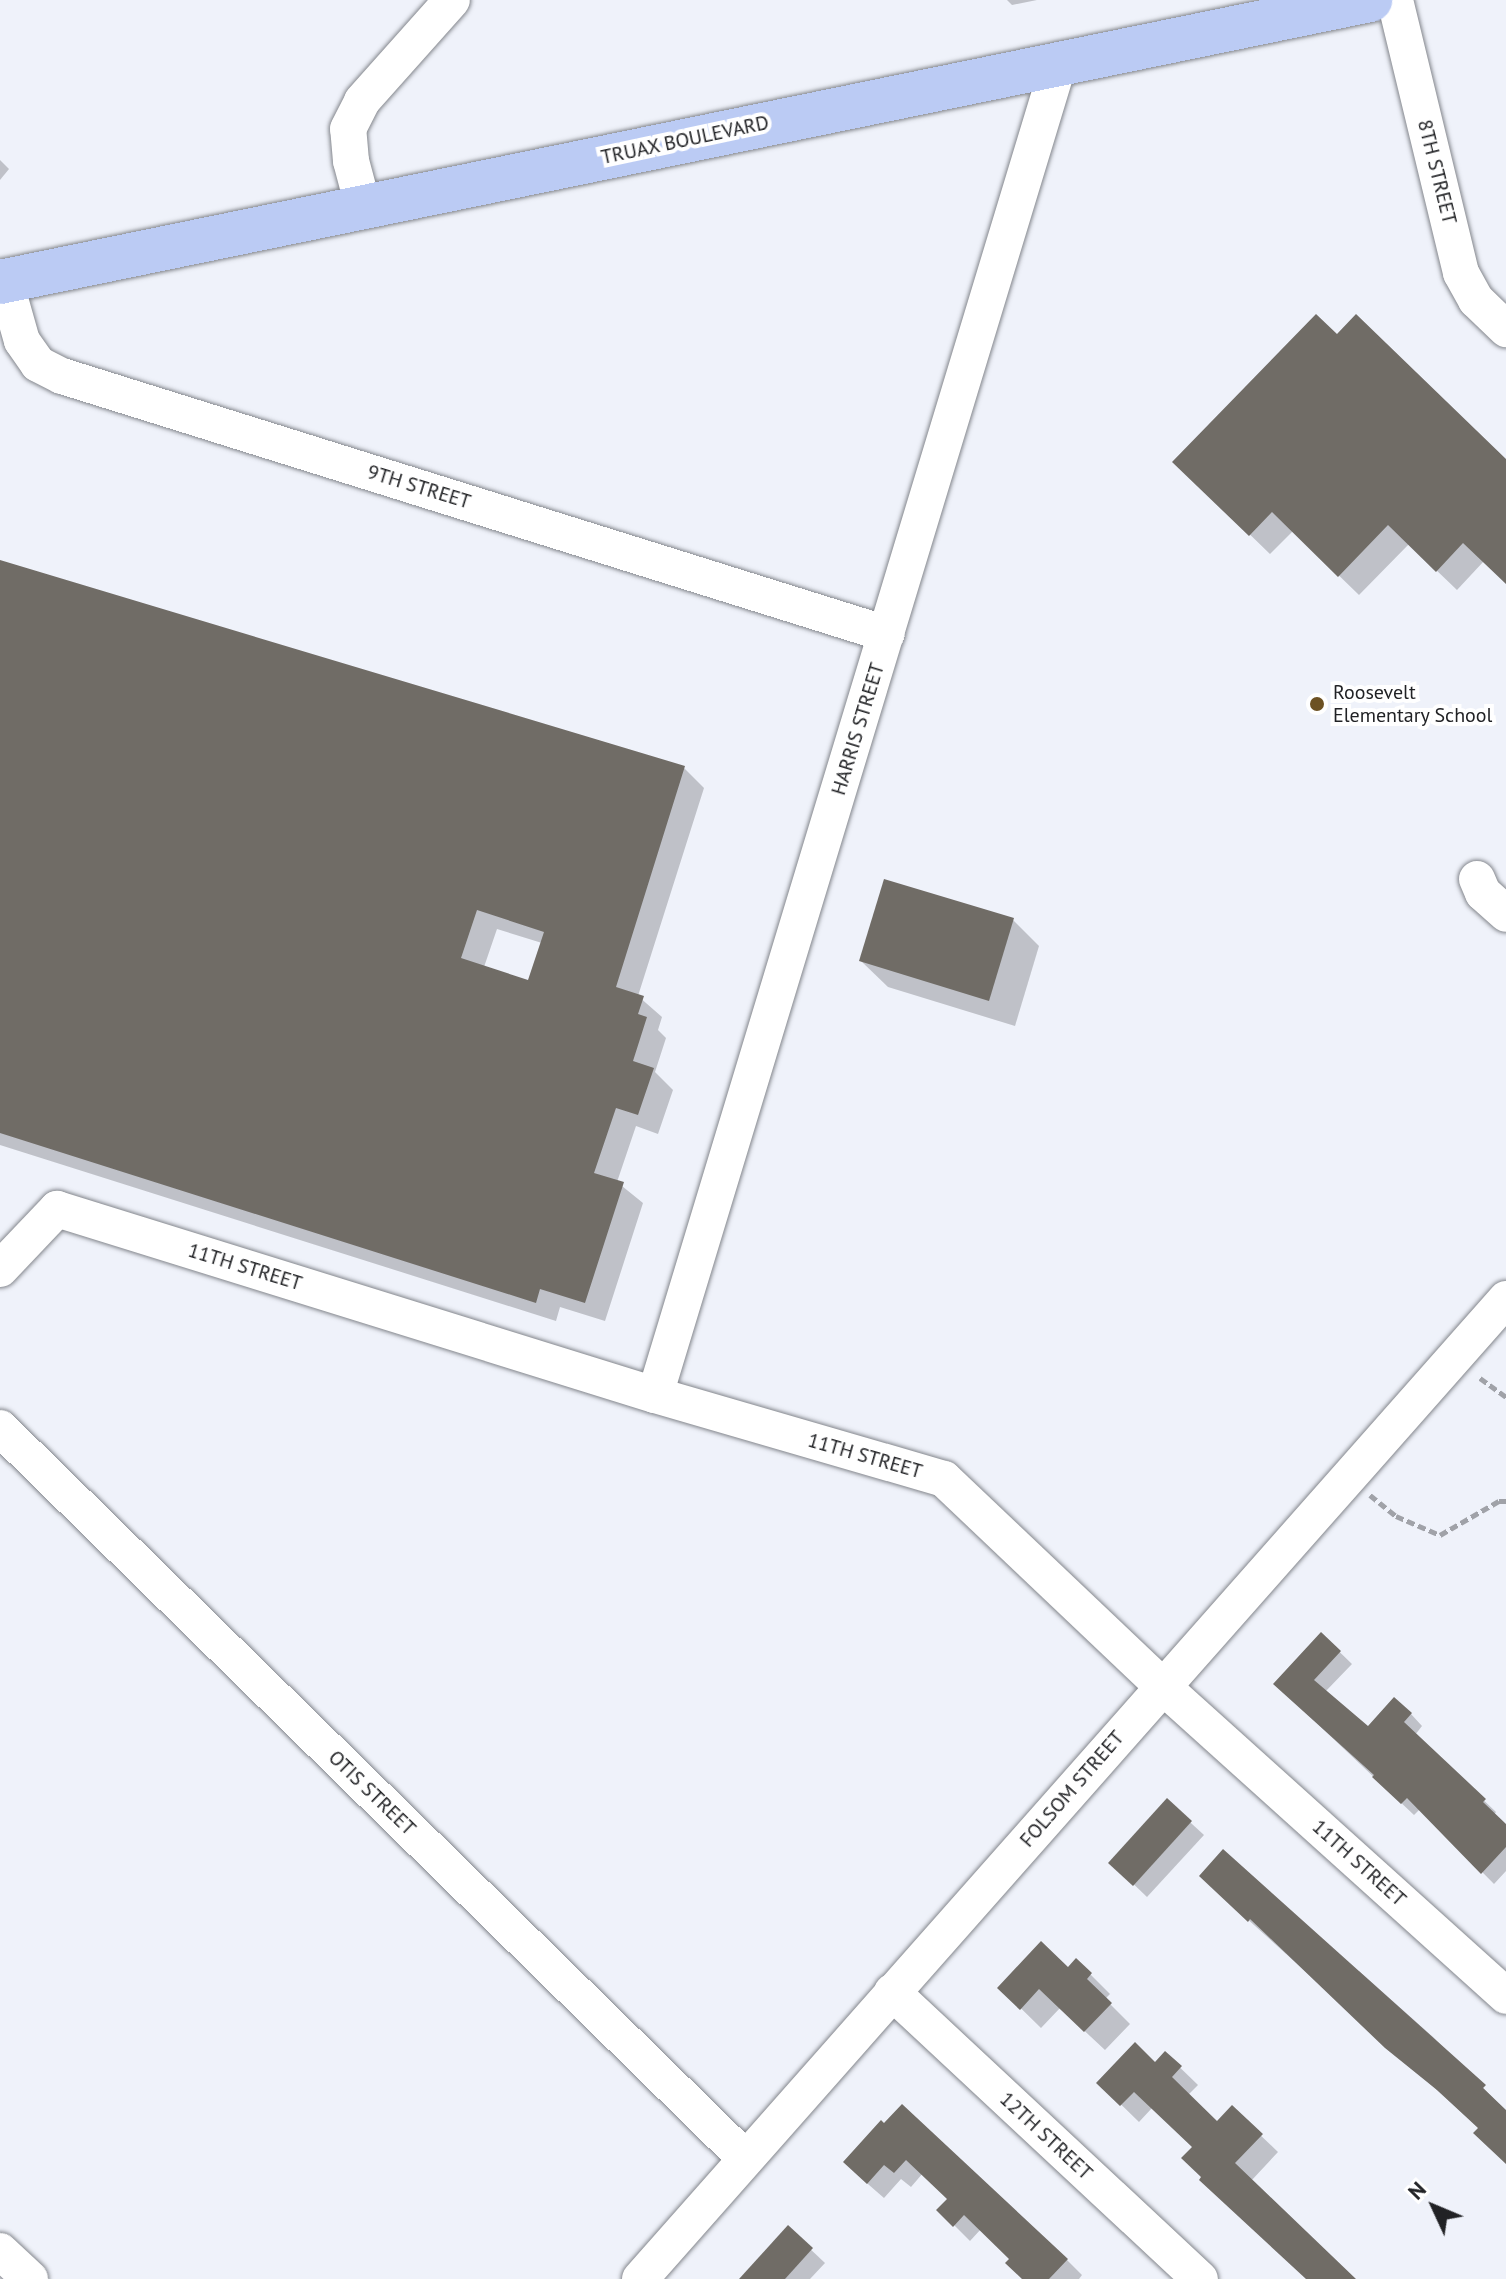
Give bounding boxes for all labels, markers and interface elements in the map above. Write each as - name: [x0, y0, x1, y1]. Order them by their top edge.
- street label: TRUAX BOULEVARD: [599, 110, 771, 170]
- street label: 8TH STREET: [1412, 117, 1462, 227]
- street label: 9TH STREET: [364, 460, 474, 514]
- street label: HARRIS STREET: [827, 660, 889, 798]
- place label: Roosevelt Elementary School: [1333, 680, 1493, 727]
- marker: Roosevelt Elementary School: [1308, 695, 1326, 713]
- street label: 11TH STREET: [185, 1238, 305, 1296]
- street label: 11TH STREET: [805, 1428, 925, 1484]
- street label: FOLSOM STREET: [1015, 1726, 1129, 1852]
- street label: OTIS STREET: [323, 1746, 421, 1840]
- street label: 11TH STREET: [1307, 1815, 1411, 1911]
- street label: 12TH STREET: [995, 2087, 1097, 2185]
- north arrow: [1394, 2167, 1474, 2247]
- text: N: [1402, 2175, 1432, 2205]

